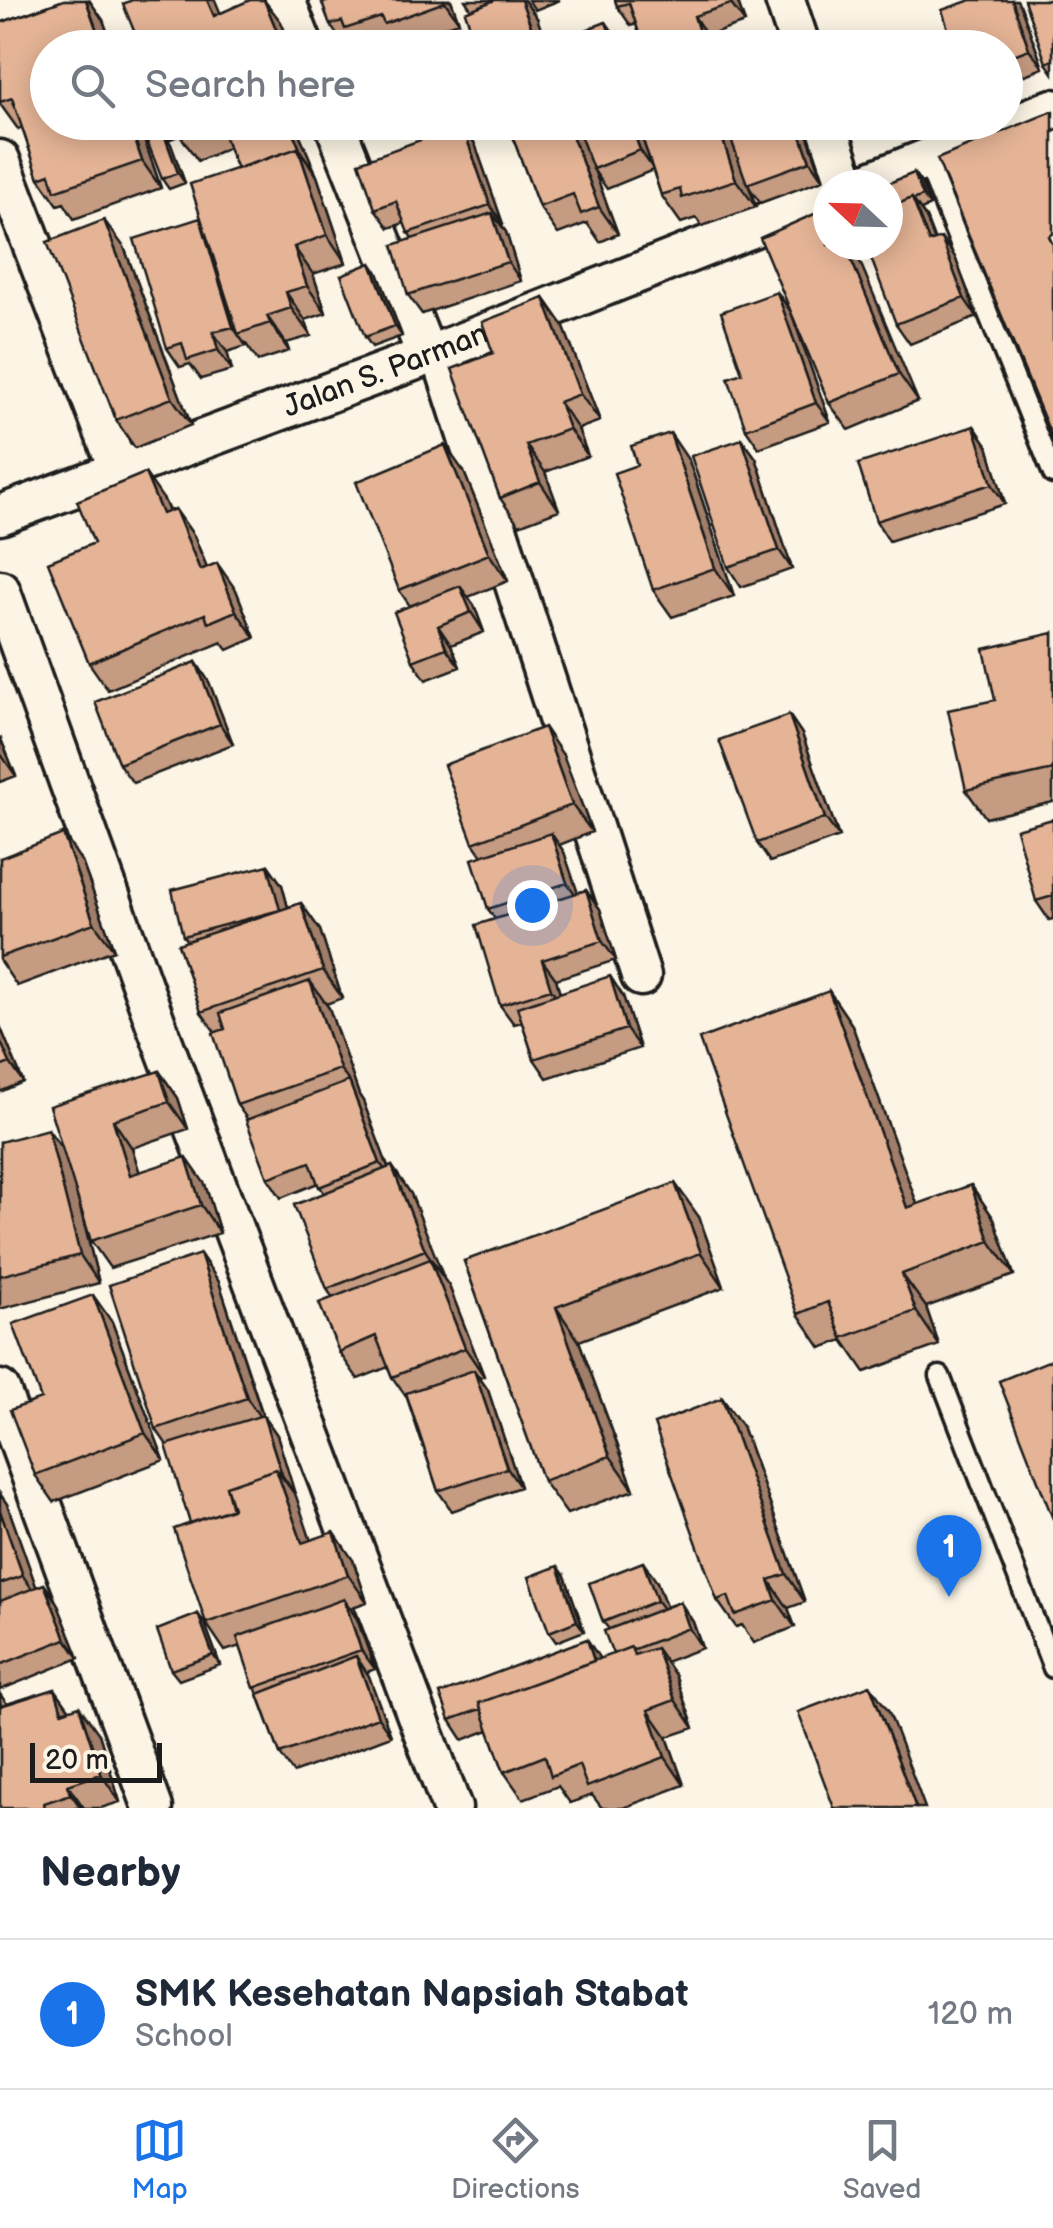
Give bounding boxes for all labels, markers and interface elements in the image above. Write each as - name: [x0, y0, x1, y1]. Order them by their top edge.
- search box: [30, 30, 1023, 140]
- icon: search: [65, 58, 120, 113]
- text: Search here: [145, 63, 356, 108]
- north arrow: [813, 170, 903, 260]
- street label: Jalan S. Parman: [279, 316, 493, 426]
- your location: [507, 880, 558, 931]
- pin: 1: [916, 1514, 982, 1597]
- scale bar: [30, 1738, 162, 1782]
- text: 20 m: [45, 1744, 109, 1777]
- text: Nearby: [40, 1848, 180, 1899]
- text: SMK Kesehatan Napsiah Stabat: [135, 1972, 688, 2017]
- text: 1: [66, 1995, 79, 2034]
- text: 120 m: [928, 1995, 1013, 2034]
- text: School: [135, 2017, 233, 2056]
- tab: Map: [132, 2113, 188, 2206]
- tab: Directions: [451, 2113, 580, 2206]
- tab: Saved: [843, 2113, 921, 2206]

